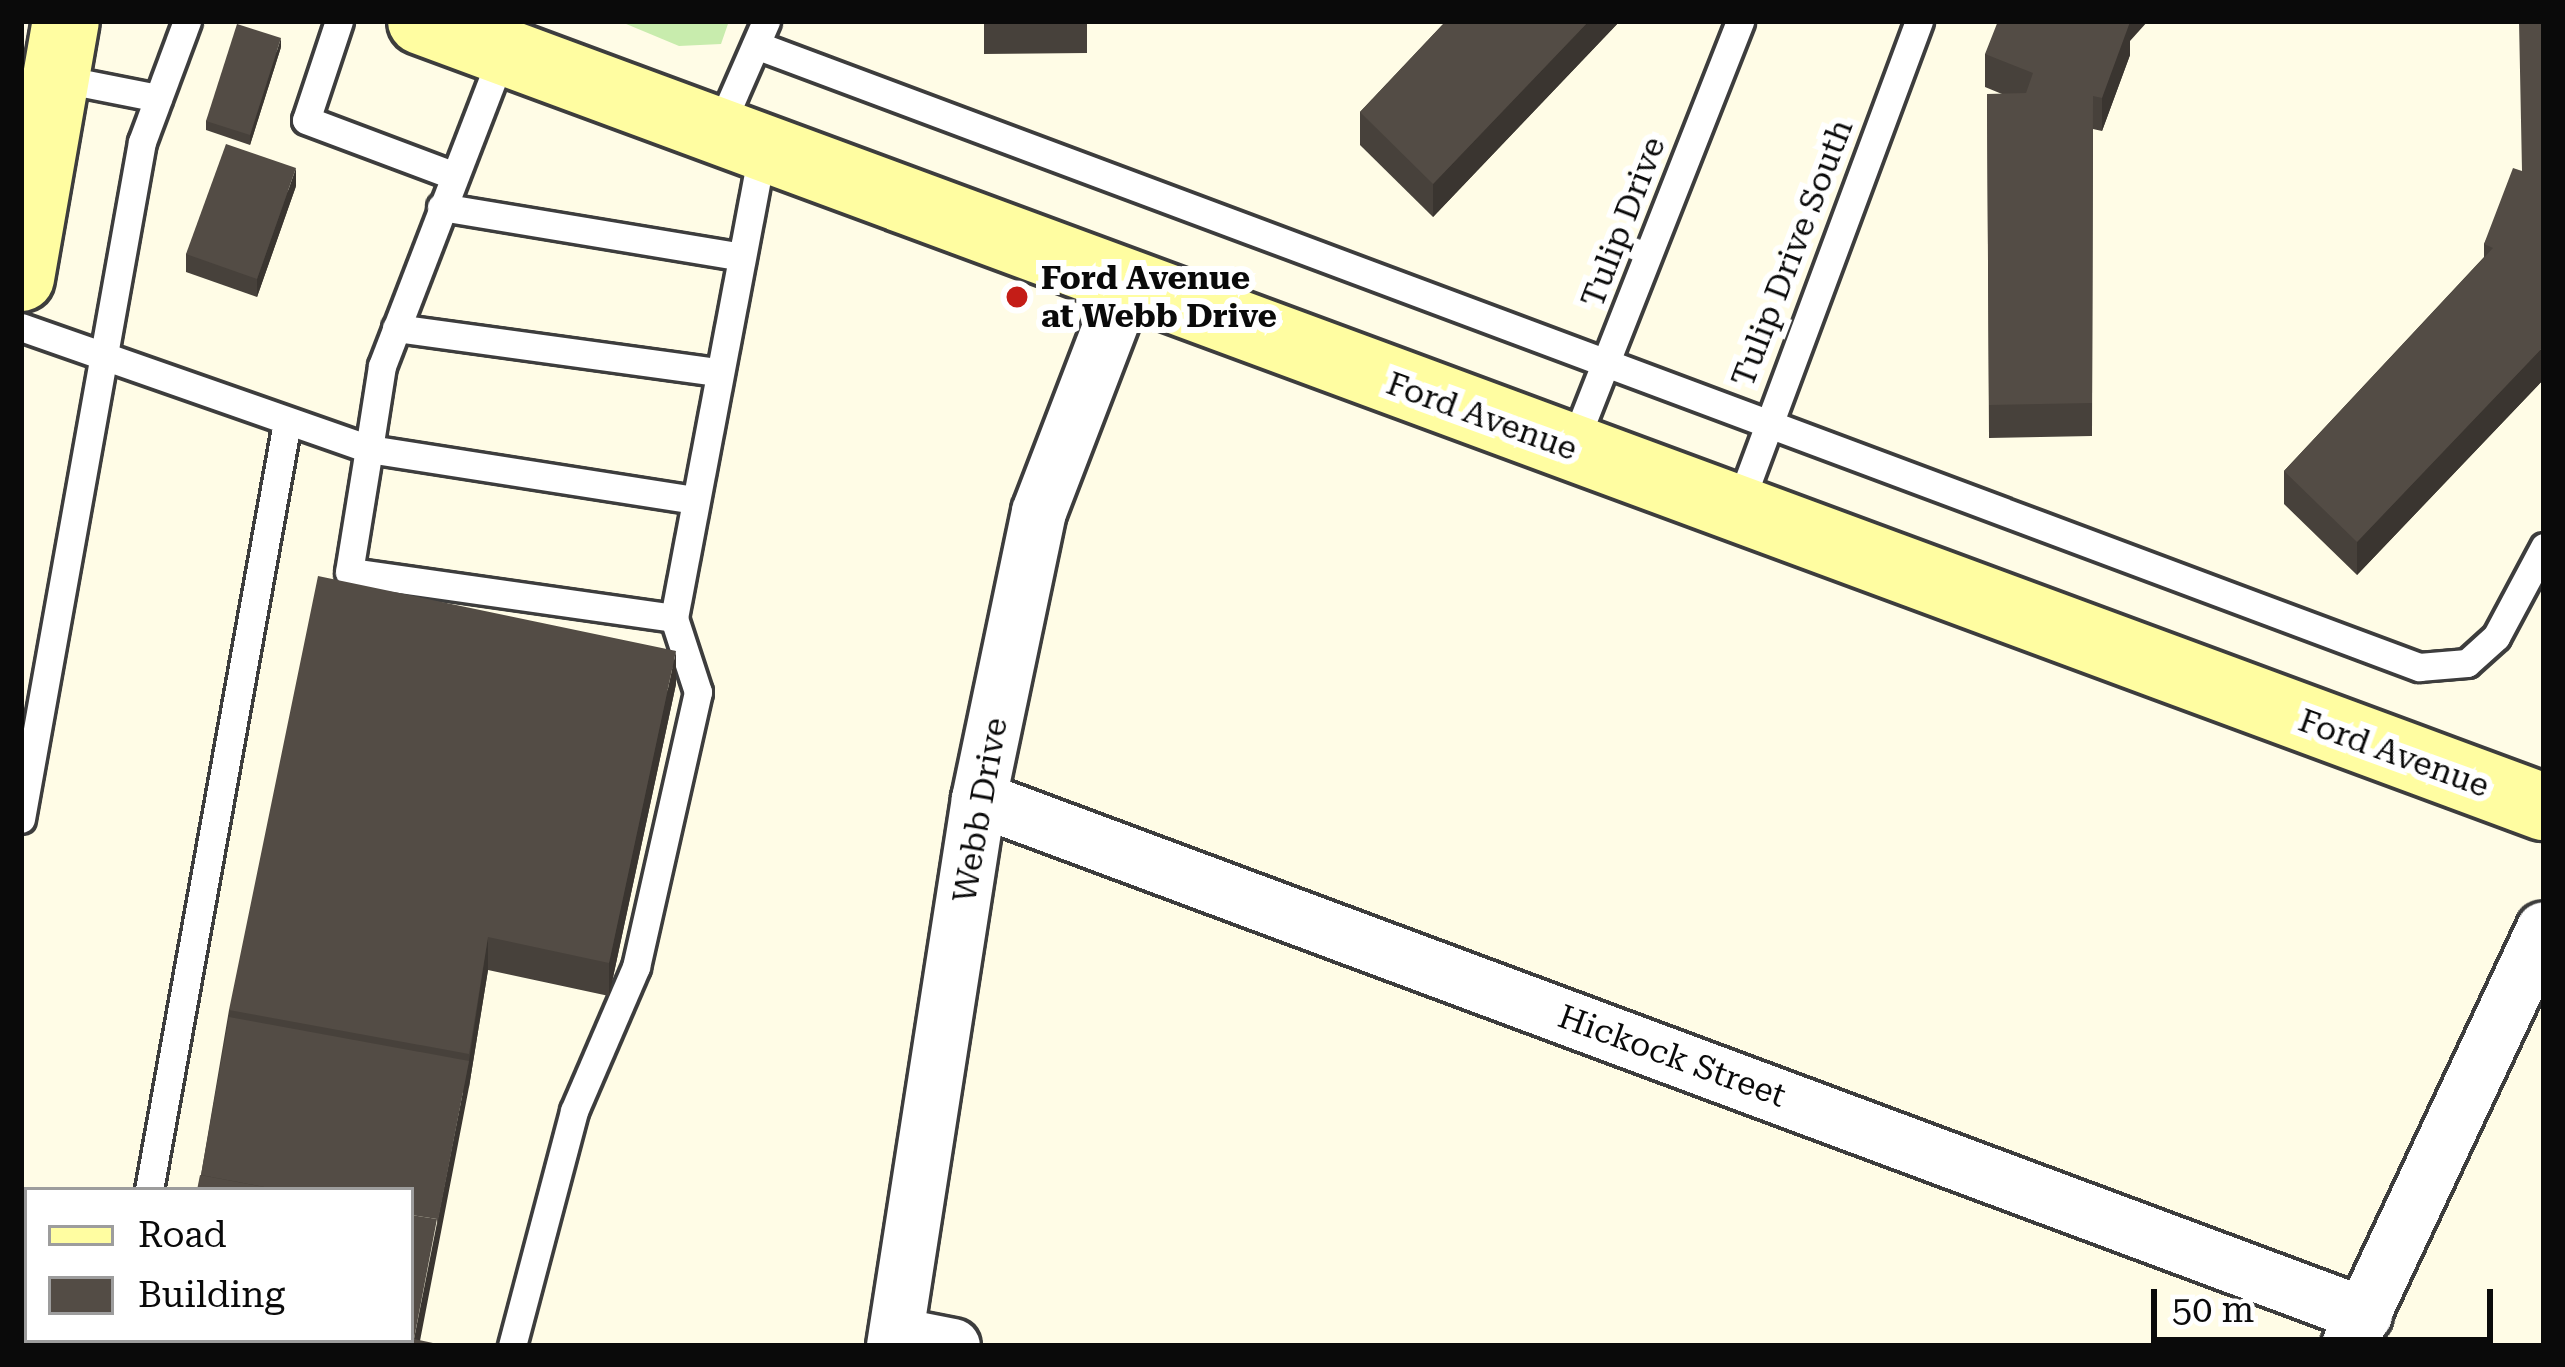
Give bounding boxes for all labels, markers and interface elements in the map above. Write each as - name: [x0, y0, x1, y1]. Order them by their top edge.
- street label: Tulip Drive South: [1723, 114, 1861, 392]
- street label: Tulip Drive: [1572, 131, 1674, 313]
- place label: Ford Avenue at Webb Drive: [1041, 258, 1277, 336]
- marker: Ford Avenue at Webb Drive: [1004, 284, 1030, 310]
- street label: Ford Avenue: [1381, 363, 1583, 469]
- street label: Ford Avenue: [2293, 700, 2495, 806]
- street label: Webb Drive: [944, 714, 1016, 906]
- street label: Hickock Street: [1553, 997, 1791, 1115]
- legend: [24, 1187, 414, 1343]
- text: Road: [138, 1214, 226, 1256]
- scale bar: [2157, 1265, 2499, 1339]
- text: Building: [138, 1274, 285, 1316]
- text: 50 m: [2172, 1289, 2254, 1331]

